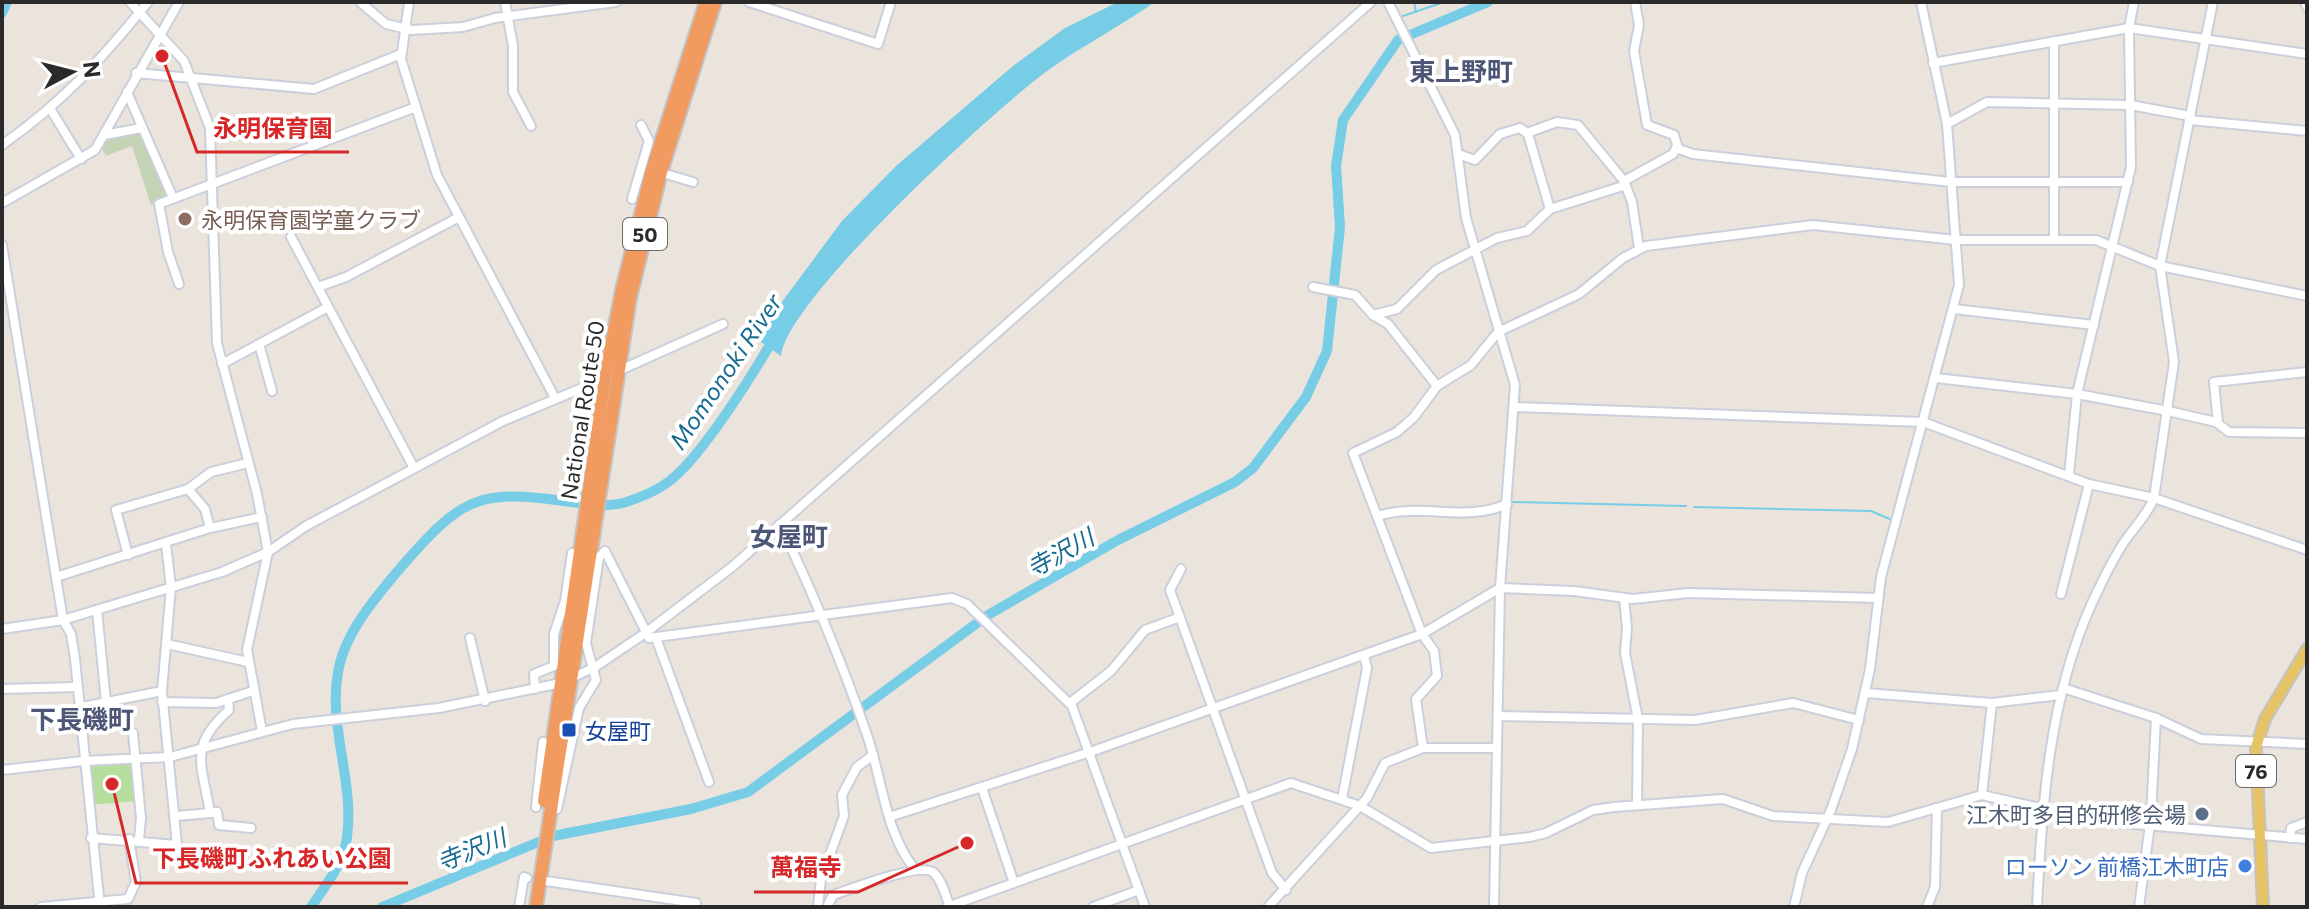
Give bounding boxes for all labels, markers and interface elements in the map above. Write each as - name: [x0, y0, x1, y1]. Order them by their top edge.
- north arrow: [32, 32, 112, 112]
- district label: 東上野町: [1409, 55, 1513, 86]
- text: N: [78, 60, 107, 79]
- callout: 永明保育園: [197, 104, 349, 152]
- text: 永明保育園: [213, 113, 333, 142]
- place label: 永明保育園学童クラブ: [201, 206, 421, 233]
- marker: 永明保育園学童クラブ: [176, 210, 194, 228]
- road number: 50: [623, 218, 667, 250]
- water label: Momonoki River: [662, 287, 788, 454]
- street label: National Route 50: [555, 319, 609, 501]
- district label: 女屋町: [750, 520, 828, 551]
- water label: 寺沢川: [1021, 520, 1101, 582]
- district label: 下長磯町: [30, 703, 134, 734]
- place label: 女屋町: [585, 717, 651, 744]
- marker: 女屋町: [560, 721, 578, 739]
- road number: 76: [2236, 755, 2276, 787]
- place label: 江木町多目的研修会場: [1966, 801, 2186, 828]
- marker: 江木町多目的研修会場: [2193, 805, 2211, 823]
- water label: 寺沢川: [432, 821, 513, 876]
- callout: 下長磯町ふれあい公園: [136, 835, 408, 883]
- text: 下長磯町ふれあい公園: [152, 843, 392, 872]
- callout: 萬福寺: [754, 844, 858, 892]
- text: 萬福寺: [770, 852, 842, 881]
- place label: ローソン 前橋江木町店: [2005, 853, 2229, 880]
- marker: ローソン 前橋江木町店: [2236, 857, 2254, 875]

